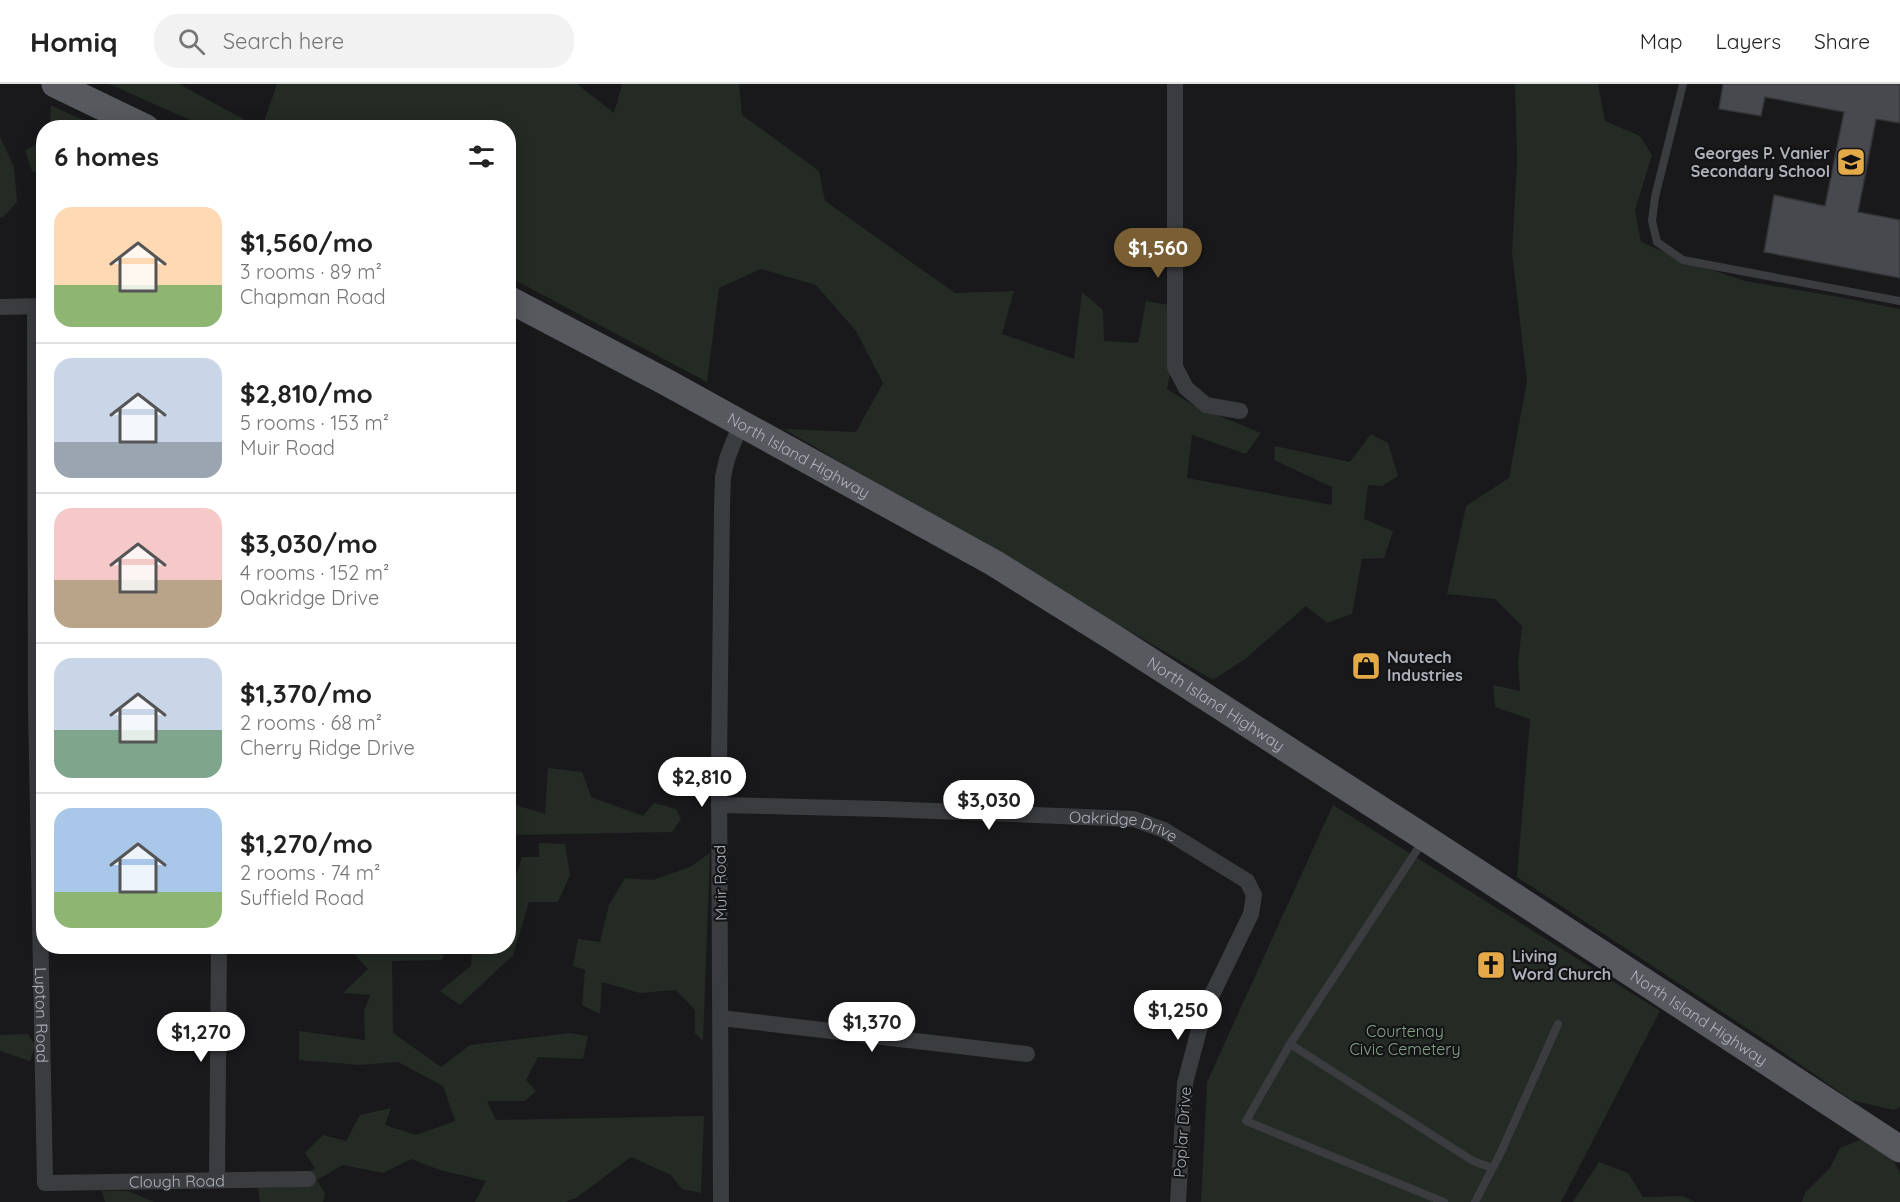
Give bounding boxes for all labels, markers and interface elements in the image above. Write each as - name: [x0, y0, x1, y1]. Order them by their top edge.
- search box: [154, 14, 574, 68]
- text: Homiq: [30, 24, 118, 59]
- icon: search: [175, 25, 208, 58]
- text: Search here: [223, 27, 344, 55]
- text: Map: [1640, 28, 1683, 54]
- text: Layers: [1716, 28, 1781, 54]
- text: Share: [1814, 28, 1870, 54]
- text: 6 homes: [54, 140, 159, 173]
- icon: filters: [465, 140, 498, 173]
- place label: Georges P. Vanier Secondary School: [1691, 143, 1830, 181]
- school or university icon: Georges P. Vanier Secondary School: [1835, 146, 1867, 178]
- text: $1,560/mo: [240, 226, 373, 259]
- pin: $1,560: [1109, 228, 1207, 279]
- icon: home: [102, 231, 174, 303]
- text: $1,560: [1128, 235, 1188, 260]
- text: 3 rooms · 89 m²: [240, 259, 382, 284]
- text: Chapman Road: [240, 284, 386, 309]
- text: $2,810/mo: [240, 377, 373, 410]
- icon: home: [102, 382, 174, 454]
- street label: North Island Highway: [724, 408, 873, 503]
- text: 5 rooms · 153 m²: [240, 410, 389, 435]
- text: Muir Road: [240, 435, 335, 460]
- text: $3,030/mo: [240, 527, 378, 560]
- icon: home: [102, 532, 174, 604]
- text: 4 rooms · 152 m²: [240, 560, 389, 585]
- text: Oakridge Drive: [240, 585, 379, 610]
- place label: Nautech Industries: [1387, 647, 1463, 685]
- shop icon: Nautech Industries: [1350, 650, 1382, 682]
- street label: North Island Highway: [1144, 652, 1289, 755]
- text: $1,370/mo: [240, 677, 372, 710]
- icon: home: [102, 682, 174, 754]
- text: 2 rooms · 68 m²: [240, 710, 382, 735]
- text: Cherry Ridge Drive: [240, 735, 415, 760]
- pin: $2,810: [653, 757, 751, 808]
- text: $2,810: [672, 764, 732, 789]
- pin: $3,030: [940, 780, 1038, 831]
- text: $3,030: [957, 787, 1021, 812]
- street label: Oakridge Drive: [1069, 806, 1182, 846]
- text: $1,270/mo: [240, 827, 373, 860]
- icon: home: [102, 832, 174, 904]
- street label: Muir Road: [709, 845, 731, 921]
- text: 2 rooms · 74 m²: [240, 860, 380, 885]
- text: Suffield Road: [240, 885, 364, 910]
- place label: Living Word Church: [1512, 946, 1611, 984]
- church icon: Living Word Church: [1475, 949, 1507, 981]
- street label: North Island Highway: [1627, 965, 1771, 1070]
- street label: Lupton Road: [31, 967, 53, 1063]
- pin: $1,250: [1129, 990, 1227, 1041]
- text: $1,250: [1148, 997, 1208, 1022]
- pin: $1,370: [823, 1002, 921, 1053]
- text: $1,370: [842, 1009, 902, 1034]
- pin: $1,270: [152, 1012, 250, 1063]
- text: $1,270: [171, 1019, 231, 1044]
- park label: Courtenay Civic Cemetery: [1349, 1021, 1461, 1059]
- street label: Poplar Drive: [1169, 1086, 1195, 1178]
- street label: Clough Road: [129, 1170, 225, 1192]

